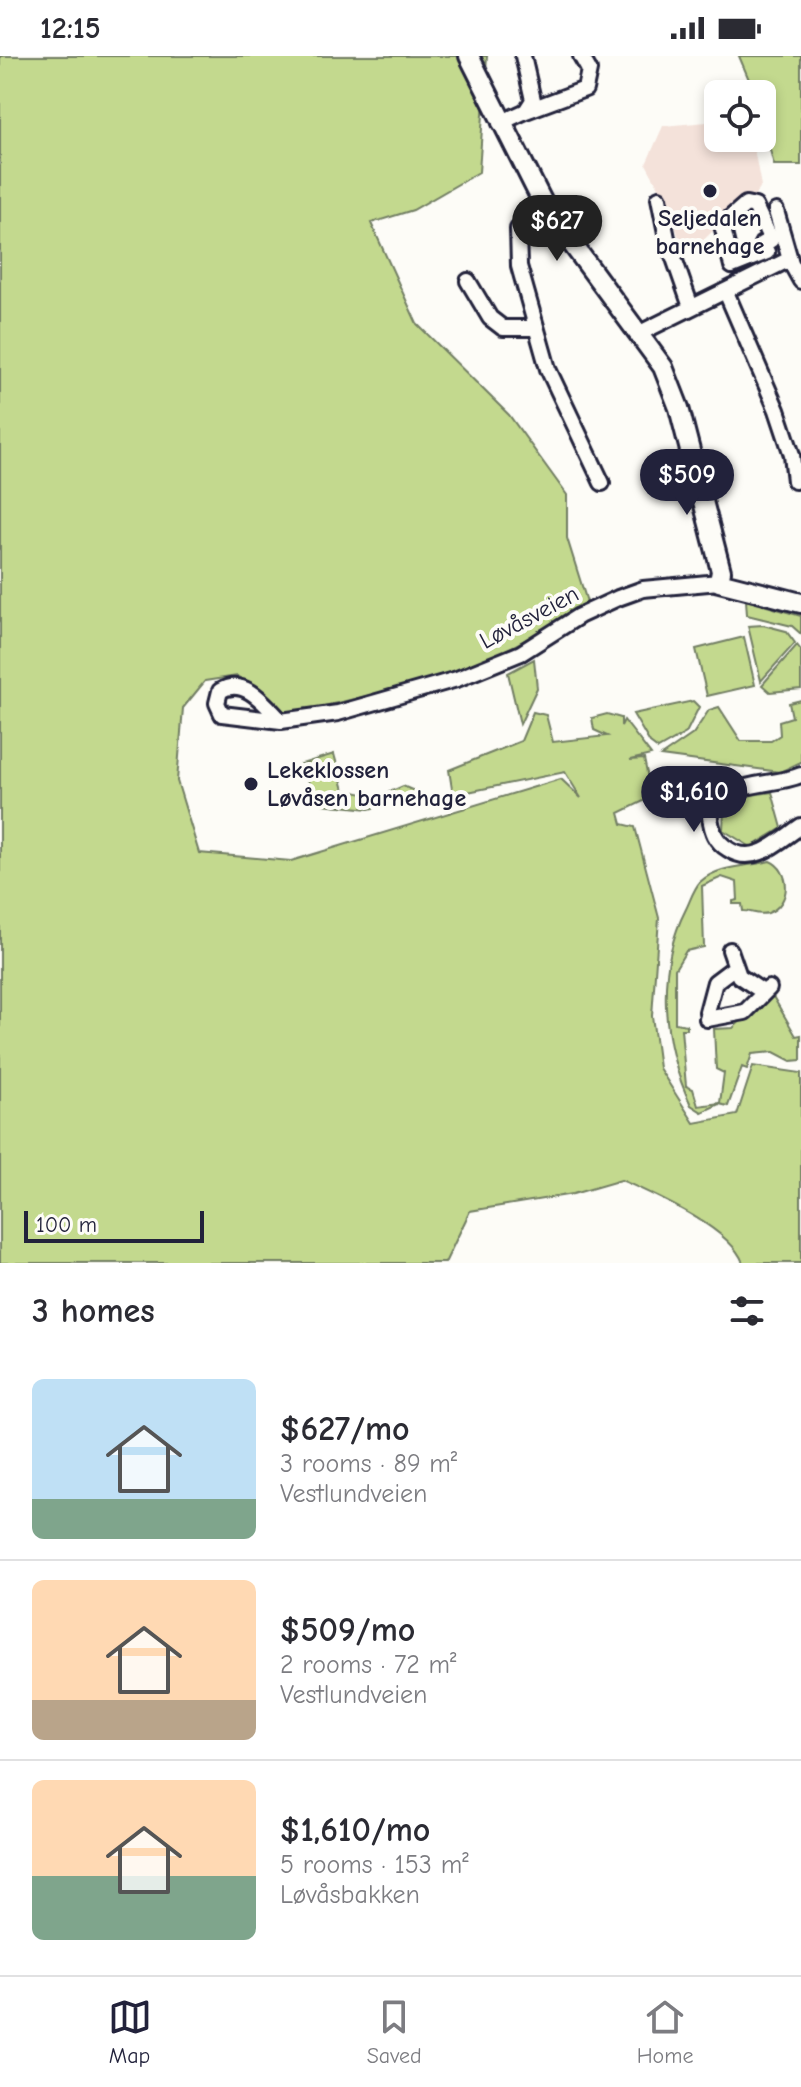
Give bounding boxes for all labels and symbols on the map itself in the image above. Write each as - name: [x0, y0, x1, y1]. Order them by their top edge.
- marker: Seljedalen barnehage: [701, 182, 719, 200]
- pin: $627: [510, 195, 604, 263]
- place label: Seljedalen barnehage: [655, 204, 765, 260]
- pin: $509: [640, 449, 734, 517]
- street label: Løvåsveien: [475, 579, 583, 655]
- place label: Lekeklossen Løvåsen barnehage: [267, 756, 466, 812]
- pin: $1,610: [629, 766, 759, 834]
- marker: Lekeklossen Løvåsen barnehage: [242, 775, 260, 793]
- scale bar: [24, 1207, 204, 1243]

